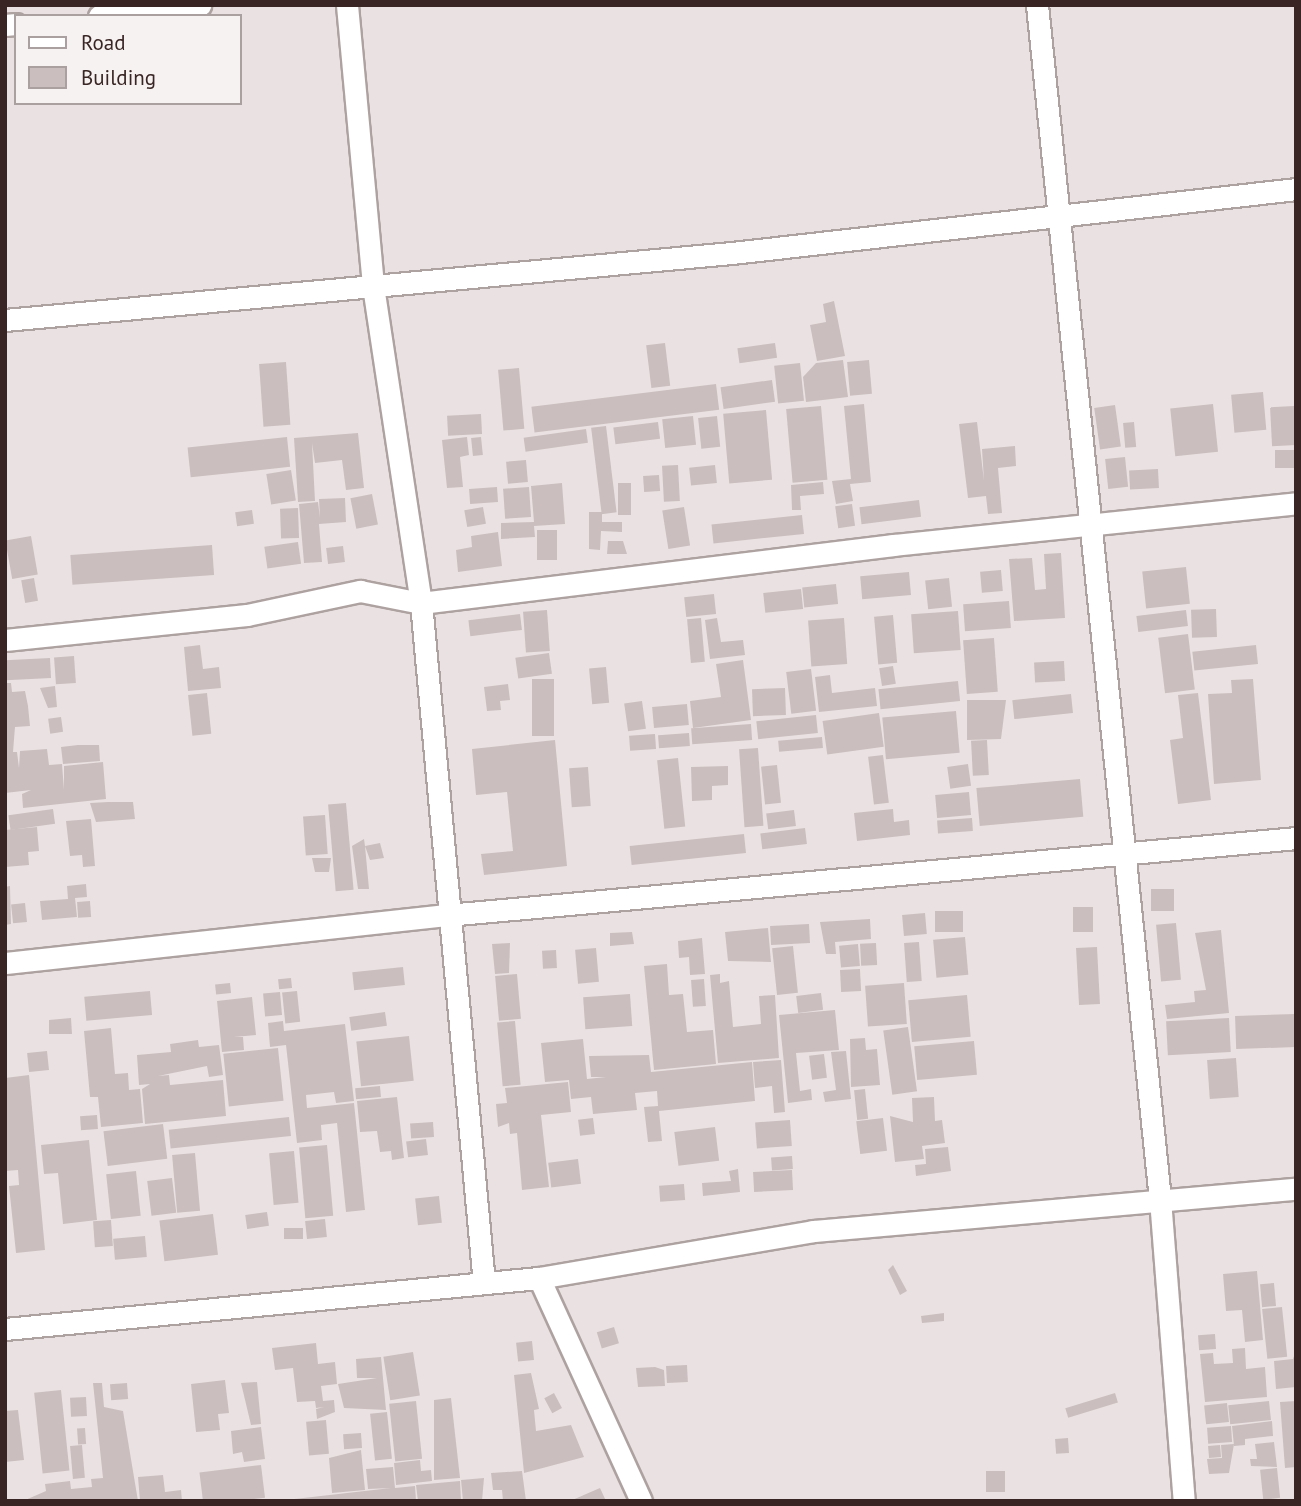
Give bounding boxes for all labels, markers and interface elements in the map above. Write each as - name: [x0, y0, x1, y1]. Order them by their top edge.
- legend: [14, 14, 242, 105]
- text: Road: [81, 29, 125, 56]
- text: Building: [81, 64, 156, 91]

